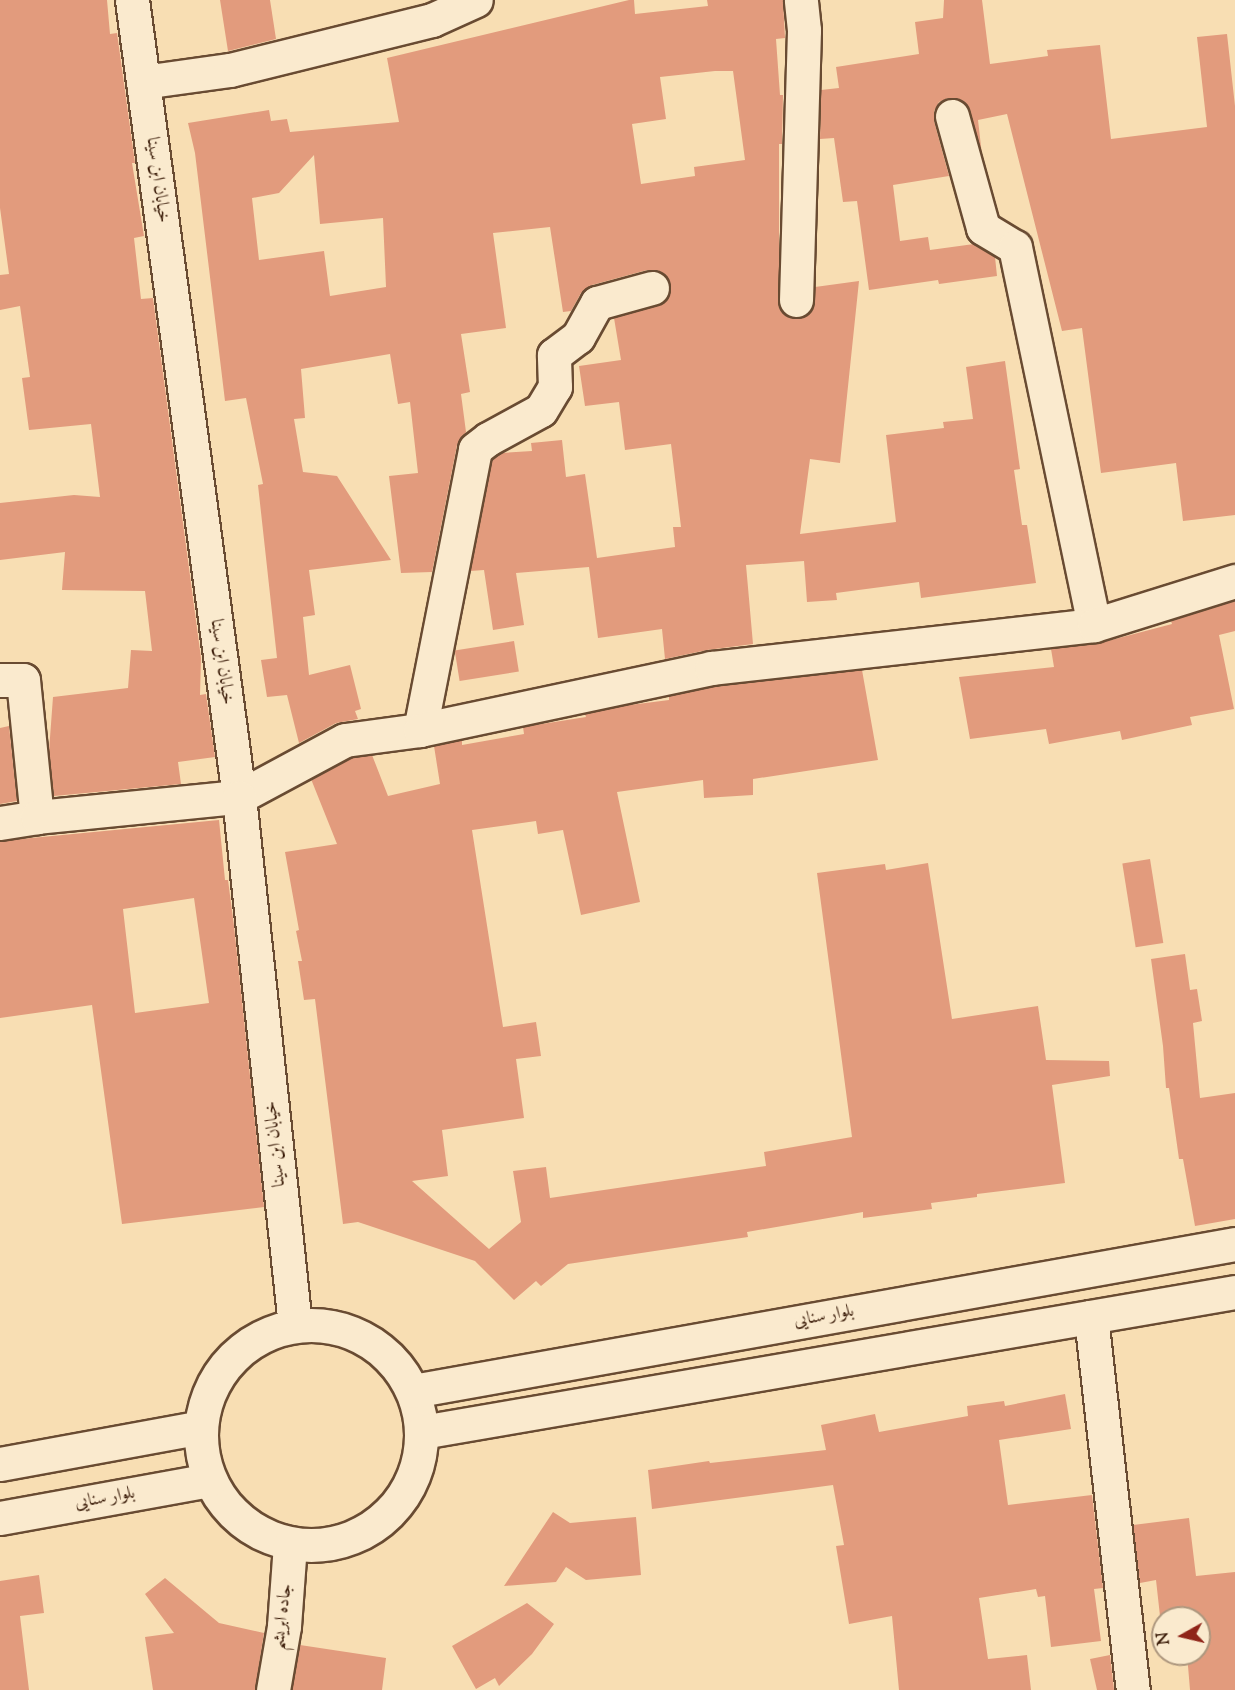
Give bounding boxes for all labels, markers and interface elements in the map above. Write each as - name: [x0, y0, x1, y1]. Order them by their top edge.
- street label: خیابان ابن سینا: [140, 136, 174, 224]
- street label: خیابان ابن سینا: [204, 618, 238, 706]
- street label: خیابان ابن سینا: [261, 1100, 291, 1188]
- street label: بلوار سنایی: [792, 1301, 856, 1333]
- street label: بلوار سنایی: [73, 1483, 137, 1515]
- street label: جاده ابریشم: [268, 1582, 298, 1652]
- north arrow: [1151, 1606, 1211, 1666]
- text: N: [1152, 1630, 1177, 1646]

